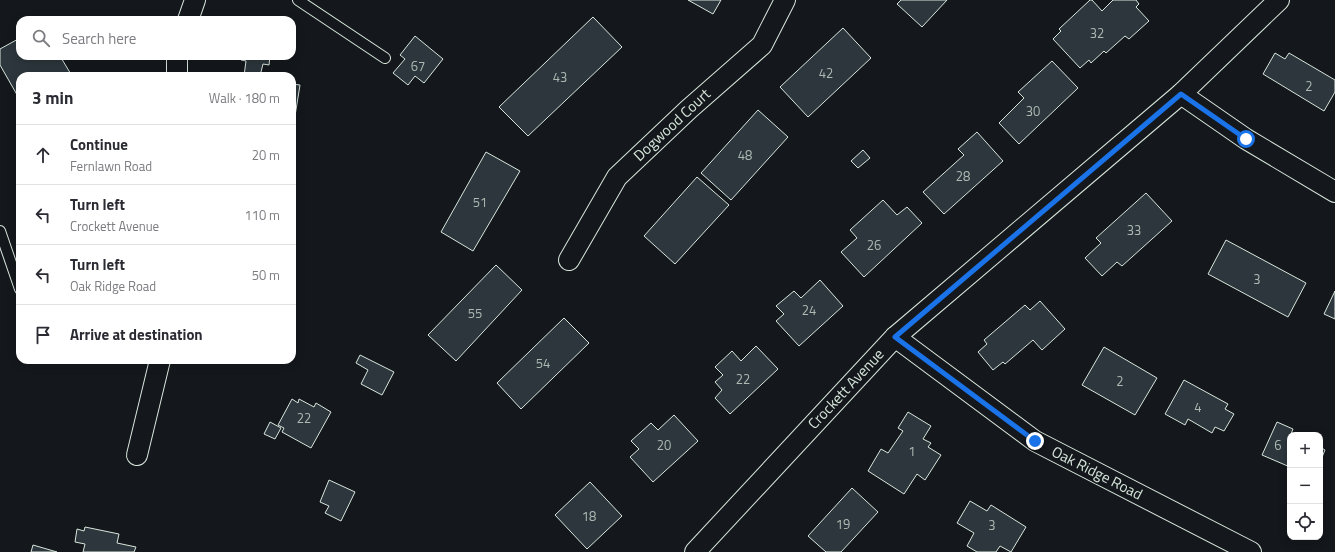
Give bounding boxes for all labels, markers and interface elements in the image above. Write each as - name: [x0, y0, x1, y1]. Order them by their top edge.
- search box: [16, 16, 296, 60]
- house number: 32: [1090, 23, 1104, 43]
- icon: search: [30, 27, 52, 49]
- text: Search here: [62, 27, 136, 50]
- house number: 67: [411, 56, 425, 76]
- house number: 42: [819, 63, 833, 83]
- house number: 43: [553, 67, 567, 87]
- house number: 2: [1305, 76, 1313, 96]
- street label: Dogwood Court: [628, 82, 716, 166]
- text: 3 min: [32, 85, 73, 111]
- text: Walk · 180 m: [209, 88, 280, 108]
- house number: 30: [1026, 101, 1040, 121]
- route start: [1237, 130, 1255, 148]
- text: Continue: [70, 133, 128, 156]
- icon: ahead: [32, 144, 54, 166]
- text: 20 m: [252, 145, 280, 165]
- house number: 48: [738, 145, 752, 165]
- text: Fernlawn Road: [70, 156, 152, 176]
- house number: 28: [956, 166, 970, 186]
- house number: 51: [473, 192, 487, 212]
- text: Turn left: [70, 193, 125, 216]
- icon: left: [32, 204, 54, 226]
- text: 110 m: [244, 205, 280, 225]
- text: Crockett Avenue: [70, 216, 159, 236]
- house number: 33: [1127, 220, 1141, 240]
- house number: 26: [867, 235, 881, 255]
- text: Turn left: [70, 253, 125, 276]
- icon: left: [32, 264, 54, 286]
- text: 50 m: [252, 265, 280, 285]
- house number: 3: [1253, 269, 1261, 289]
- text: Oak Ridge Road: [70, 276, 156, 296]
- house number: 24: [802, 300, 816, 320]
- house number: 55: [468, 303, 482, 323]
- text: Arrive at destination: [70, 323, 203, 346]
- icon: arrive: [32, 324, 54, 346]
- street label: Crockett Avenue: [802, 343, 889, 434]
- house number: 54: [536, 353, 550, 373]
- house number: 22: [736, 369, 750, 389]
- house number: 2: [1116, 371, 1124, 391]
- house number: 4: [1194, 397, 1202, 417]
- house number: 22: [297, 408, 311, 428]
- route end: [1026, 432, 1044, 450]
- map controls: [1287, 432, 1323, 540]
- button: +: [1287, 432, 1323, 468]
- house number: 20: [657, 435, 671, 455]
- house number: 6: [1274, 435, 1282, 455]
- street label: Oak Ridge Road: [1048, 440, 1147, 505]
- house number: 1: [908, 441, 916, 461]
- button: −: [1287, 468, 1323, 504]
- button: locate: [1287, 504, 1323, 540]
- house number: 18: [582, 506, 596, 526]
- house number: 19: [836, 514, 850, 534]
- house number: 3: [988, 515, 996, 535]

